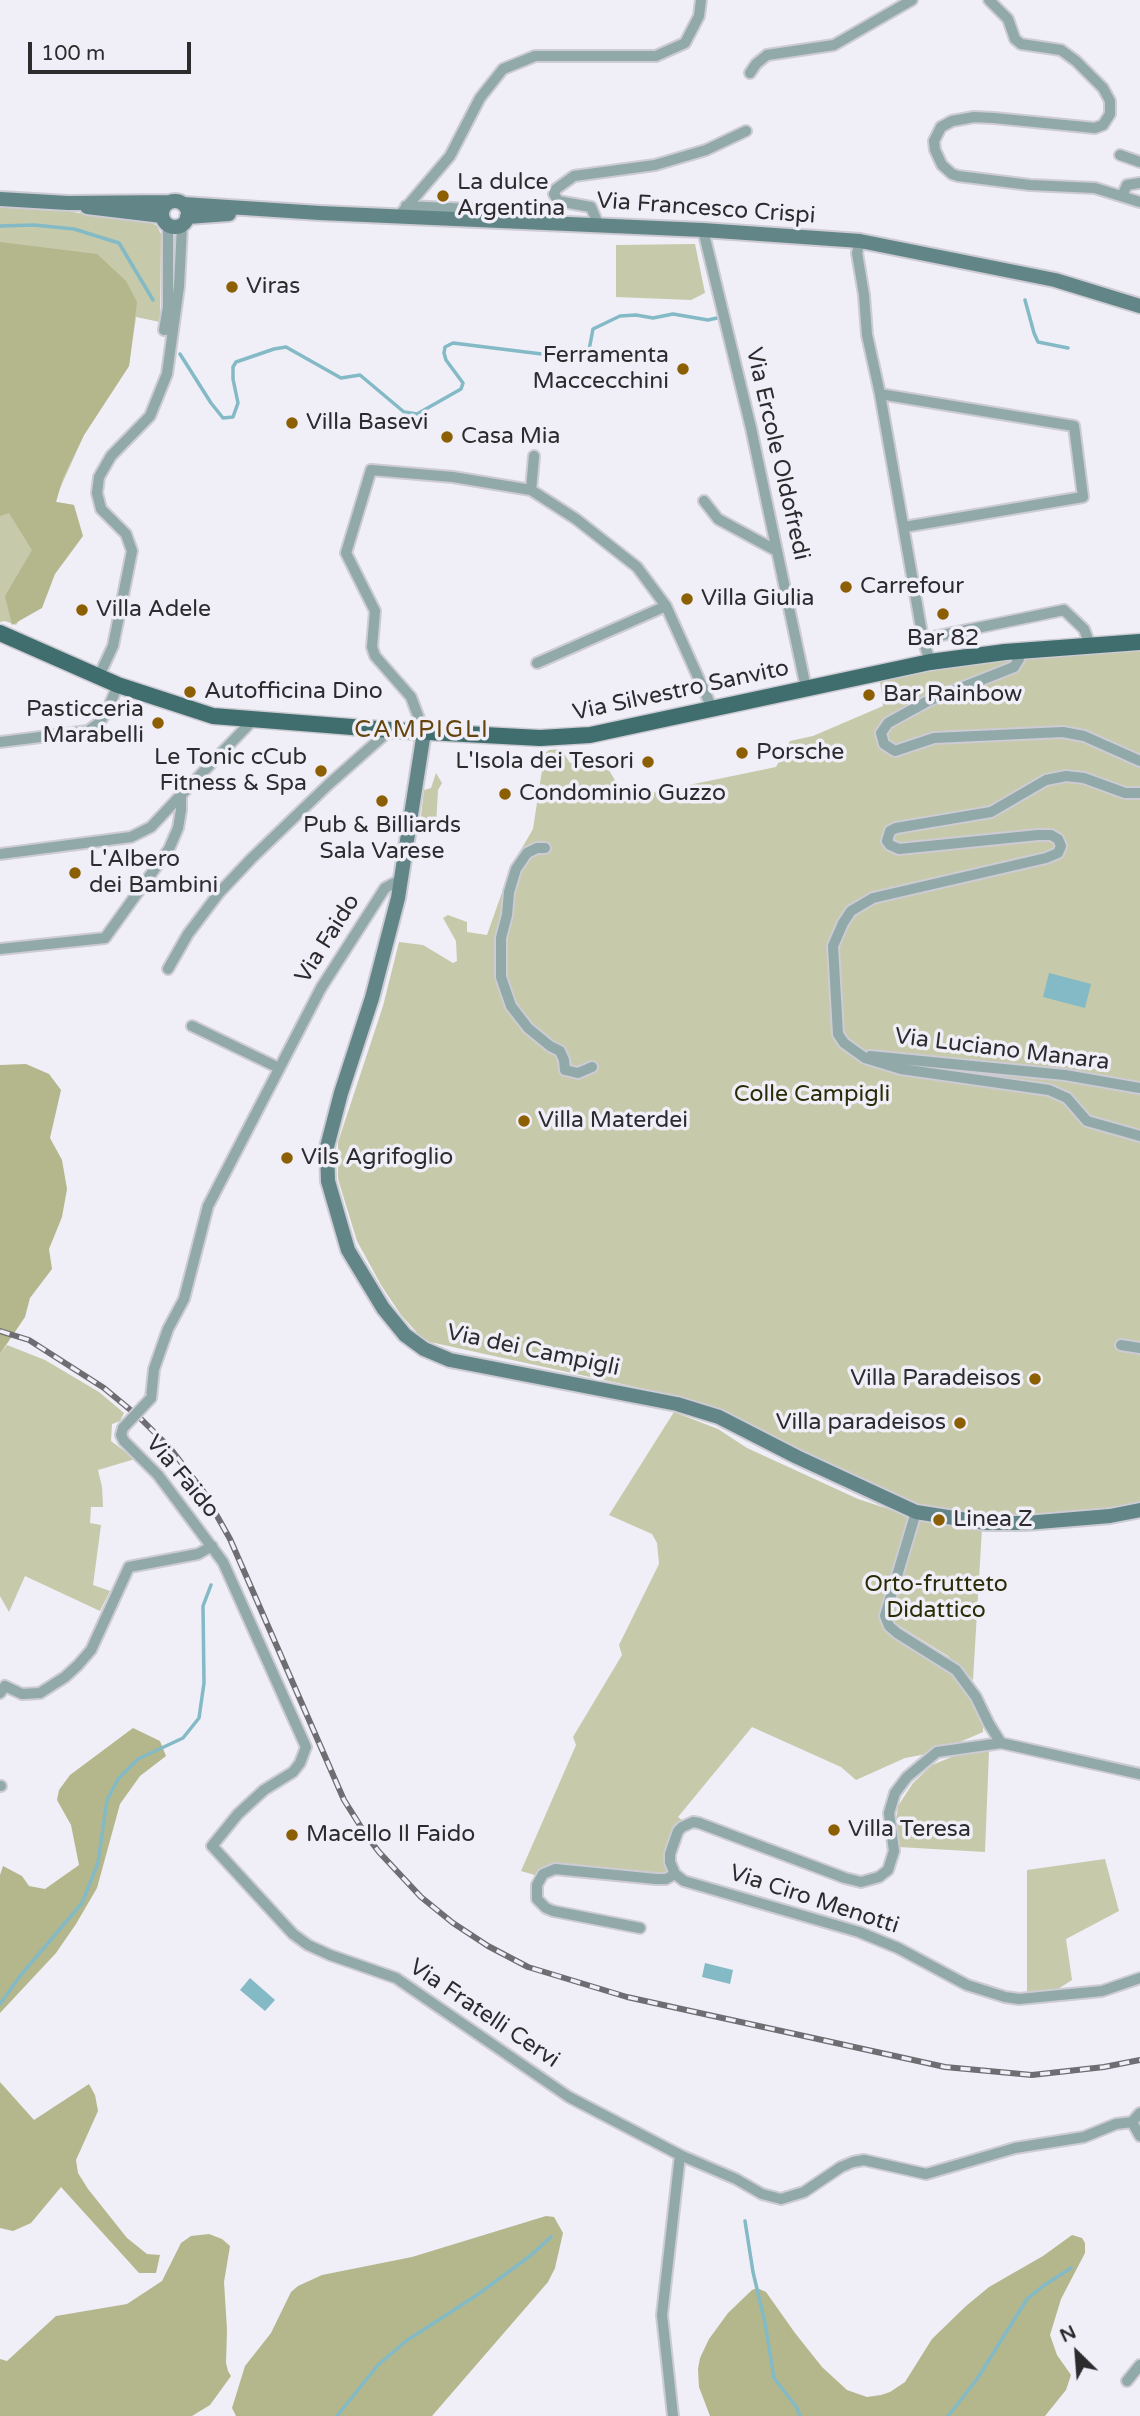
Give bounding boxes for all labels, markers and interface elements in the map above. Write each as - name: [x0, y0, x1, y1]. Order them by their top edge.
- scale bar: [32, 28, 194, 72]
- text: 100 m: [41, 41, 105, 66]
- place label: La dulce Argentina: [457, 169, 565, 223]
- marker: La dulce Argentina: [435, 188, 451, 204]
- street label: Via Francesco Crispi: [596, 188, 816, 230]
- place label: Viras: [246, 273, 300, 301]
- marker: Viras: [224, 279, 240, 295]
- place label: Ferramenta Maccecchini: [533, 342, 669, 396]
- street label: Via Ercole Oldofredi: [739, 345, 815, 563]
- marker: Ferramenta Maccecchini: [675, 361, 691, 377]
- place label: Villa Basevi: [306, 409, 429, 437]
- marker: Villa Basevi: [284, 415, 300, 431]
- place label: Casa Mia: [461, 423, 560, 451]
- marker: Casa Mia: [439, 429, 455, 445]
- place label: Carrefour: [860, 573, 964, 601]
- marker: Carrefour: [838, 579, 854, 595]
- place label: Villa Giulia: [701, 585, 814, 613]
- marker: Villa Giulia: [679, 591, 695, 607]
- place label: Villa Adele: [96, 596, 211, 624]
- marker: Villa Adele: [74, 602, 90, 618]
- marker: Bar 82: [935, 606, 951, 622]
- place label: Bar 82: [907, 625, 979, 653]
- street label: Via Silvestro Sanvito: [570, 655, 792, 727]
- place label: Autofficina Dino: [204, 678, 383, 706]
- place label: Bar Rainbow: [883, 681, 1022, 709]
- marker: Autofficina Dino: [182, 684, 198, 700]
- marker: Bar Rainbow: [861, 687, 877, 703]
- place label: Pasticceria Marabelli: [26, 696, 144, 750]
- marker: Pasticceria Marabelli: [150, 715, 166, 731]
- district label: CAMPIGLI: [355, 717, 489, 745]
- place label: Porsche: [756, 739, 844, 767]
- place label: Le Tonic cCub Fitness & Spa: [154, 744, 307, 798]
- marker: Porsche: [734, 745, 750, 761]
- place label: L'Isola dei Tesori: [455, 748, 634, 776]
- marker: L'Isola dei Tesori: [640, 754, 656, 770]
- marker: Le Tonic cCub Fitness & Spa: [313, 763, 329, 779]
- place label: Condominio Guzzo: [519, 780, 726, 808]
- marker: Condominio Guzzo: [497, 786, 513, 802]
- marker: Pub & Billiards Sala Varese: [374, 793, 390, 809]
- place label: Pub & Billiards Sala Varese: [303, 812, 461, 866]
- place label: L'Albero dei Bambini: [89, 846, 218, 900]
- marker: L'Albero dei Bambini: [67, 865, 83, 881]
- street label: Via Faido: [290, 889, 366, 989]
- street label: Via Luciano Manara: [893, 1023, 1111, 1077]
- park label: Colle Campigli: [734, 1081, 890, 1109]
- place label: Villa Materdei: [538, 1107, 688, 1135]
- marker: Villa Materdei: [516, 1113, 532, 1129]
- place label: Vils Agrifoglio: [301, 1144, 453, 1172]
- marker: Vils Agrifoglio: [279, 1150, 295, 1166]
- street label: Via dei Campigli: [444, 1319, 622, 1383]
- place label: Villa Paradeisos: [850, 1365, 1021, 1393]
- marker: Villa Paradeisos: [1027, 1371, 1043, 1387]
- place label: Villa paradeisos: [776, 1409, 946, 1437]
- marker: Villa paradeisos: [952, 1415, 968, 1431]
- street label: Via Faido: [139, 1430, 225, 1524]
- place label: Linea Z: [953, 1506, 1033, 1534]
- marker: Linea Z: [931, 1512, 947, 1528]
- park label: Orto-frutteto Didattico: [864, 1571, 1008, 1625]
- place label: Villa Teresa: [848, 1816, 971, 1844]
- place label: Macello Il Faido: [306, 1821, 475, 1849]
- marker: Villa Teresa: [826, 1822, 842, 1838]
- marker: Macello Il Faido: [284, 1827, 300, 1843]
- street label: Via Ciro Menotti: [726, 1860, 902, 1940]
- street label: Via Fratelli Cervi: [404, 1954, 564, 2074]
- north arrow: [1042, 2318, 1112, 2388]
- text: N: [1057, 2321, 1080, 2347]

